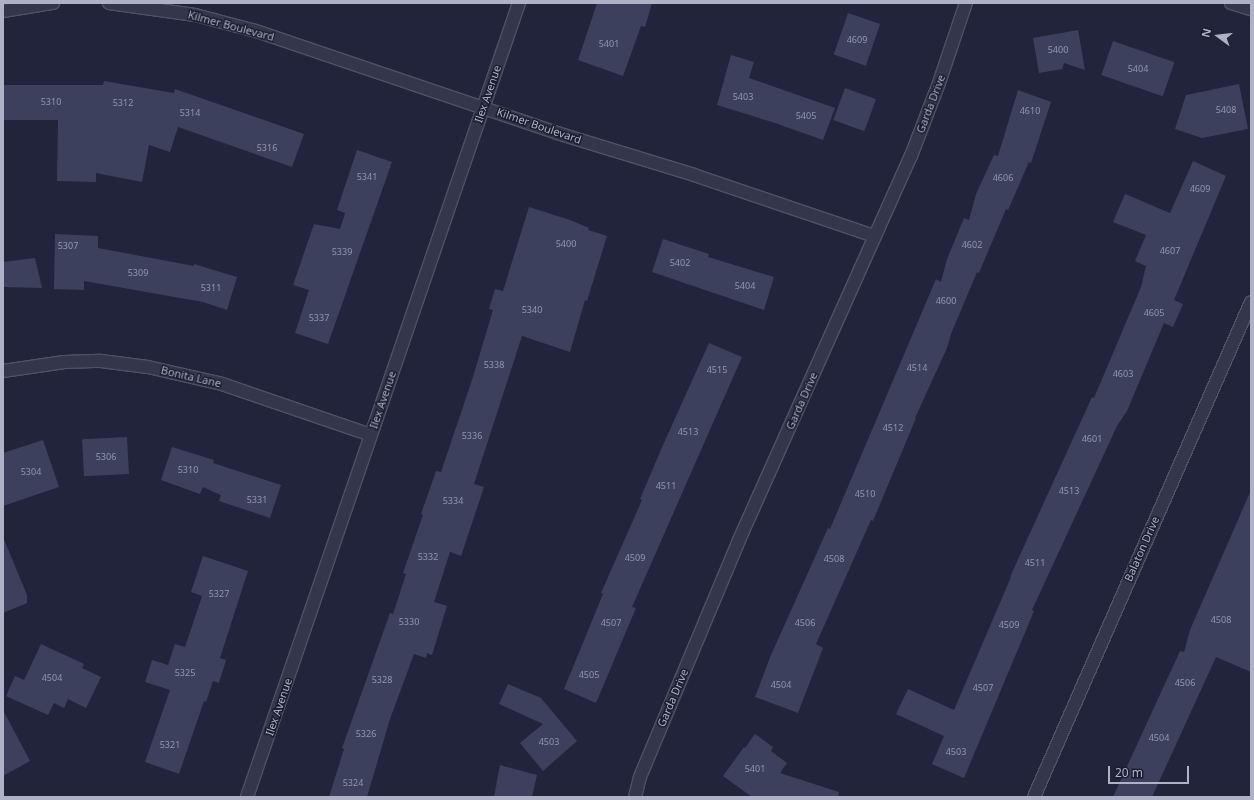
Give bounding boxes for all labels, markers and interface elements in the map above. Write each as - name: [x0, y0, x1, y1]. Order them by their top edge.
- street label: Kilmer Boulevard: [186, 8, 276, 44]
- north arrow: [1198, 16, 1238, 56]
- text: N: [1198, 27, 1214, 39]
- house number: 4609: [847, 35, 867, 45]
- house number: 5401: [599, 39, 619, 49]
- house number: 5400: [1048, 45, 1068, 55]
- street label: Ilex Avenue: [472, 64, 504, 124]
- house number: 5404: [1128, 64, 1148, 74]
- street label: Garda Drive: [914, 73, 948, 135]
- house number: 5403: [733, 92, 753, 102]
- house number: 5310: [41, 97, 61, 107]
- house number: 5312: [113, 98, 133, 108]
- street label: Kilmer Boulevard: [495, 105, 583, 147]
- house number: 5408: [1216, 105, 1236, 115]
- house number: 4610: [1020, 106, 1040, 116]
- house number: 5314: [180, 108, 200, 118]
- house number: 5405: [796, 111, 816, 121]
- house number: 5316: [257, 143, 277, 153]
- house number: 5341: [357, 172, 377, 182]
- house number: 4606: [993, 173, 1013, 183]
- house number: 4609: [1190, 184, 1210, 194]
- house number: 5400: [556, 239, 576, 249]
- house number: 4602: [962, 240, 982, 250]
- house number: 5307: [58, 241, 78, 251]
- house number: 4607: [1160, 246, 1180, 256]
- house number: 5339: [332, 247, 352, 257]
- house number: 5402: [670, 258, 690, 268]
- house number: 5309: [128, 268, 148, 278]
- house number: 5404: [735, 281, 755, 291]
- house number: 5311: [201, 283, 221, 293]
- house number: 4600: [936, 296, 956, 306]
- house number: 5340: [522, 305, 542, 315]
- house number: 4605: [1144, 308, 1164, 318]
- house number: 5337: [309, 313, 329, 323]
- house number: 5338: [484, 360, 504, 370]
- house number: 4514: [907, 363, 927, 373]
- street label: Bonita Lane: [160, 364, 222, 390]
- house number: 4515: [707, 365, 727, 375]
- house number: 4603: [1113, 369, 1133, 379]
- street label: Ilex Avenue: [367, 370, 399, 430]
- street label: Garda Drive: [783, 370, 821, 432]
- house number: 4512: [883, 423, 903, 433]
- house number: 4513: [678, 427, 698, 437]
- house number: 5336: [462, 431, 482, 441]
- house number: 4601: [1082, 434, 1102, 444]
- house number: 5306: [96, 452, 116, 462]
- house number: 5310: [178, 465, 198, 475]
- house number: 5304: [21, 467, 41, 477]
- house number: 4511: [656, 481, 676, 491]
- house number: 4513: [1059, 486, 1079, 496]
- house number: 4510: [855, 489, 875, 499]
- house number: 5331: [247, 495, 267, 505]
- house number: 5334: [443, 496, 463, 506]
- street label: Balaton Drive: [1122, 514, 1162, 584]
- house number: 5332: [418, 552, 438, 562]
- house number: 4509: [625, 553, 645, 563]
- house number: 4508: [824, 554, 844, 564]
- house number: 4511: [1025, 558, 1045, 568]
- house number: 5327: [209, 589, 229, 599]
- house number: 4508: [1211, 615, 1231, 625]
- house number: 5330: [399, 617, 419, 627]
- house number: 4507: [601, 618, 621, 628]
- house number: 4506: [795, 618, 815, 628]
- house number: 4509: [999, 620, 1019, 630]
- street label: Garda Drive: [655, 667, 691, 729]
- house number: 5325: [175, 668, 195, 678]
- house number: 4505: [579, 670, 599, 680]
- house number: 4504: [42, 673, 62, 683]
- house number: 5328: [372, 675, 392, 685]
- street label: Ilex Avenue: [263, 677, 295, 737]
- house number: 4506: [1175, 678, 1195, 688]
- house number: 4504: [771, 680, 791, 690]
- house number: 4507: [973, 683, 993, 693]
- house number: 5326: [356, 729, 376, 739]
- house number: 4504: [1149, 733, 1169, 743]
- house number: 4503: [539, 737, 559, 747]
- house number: 5321: [160, 740, 180, 750]
- house number: 4503: [946, 747, 966, 757]
- scale bar: [1110, 758, 1191, 784]
- house number: 5401: [745, 764, 765, 774]
- text: 20 m: [1115, 764, 1143, 781]
- house number: 5324: [343, 778, 363, 788]

